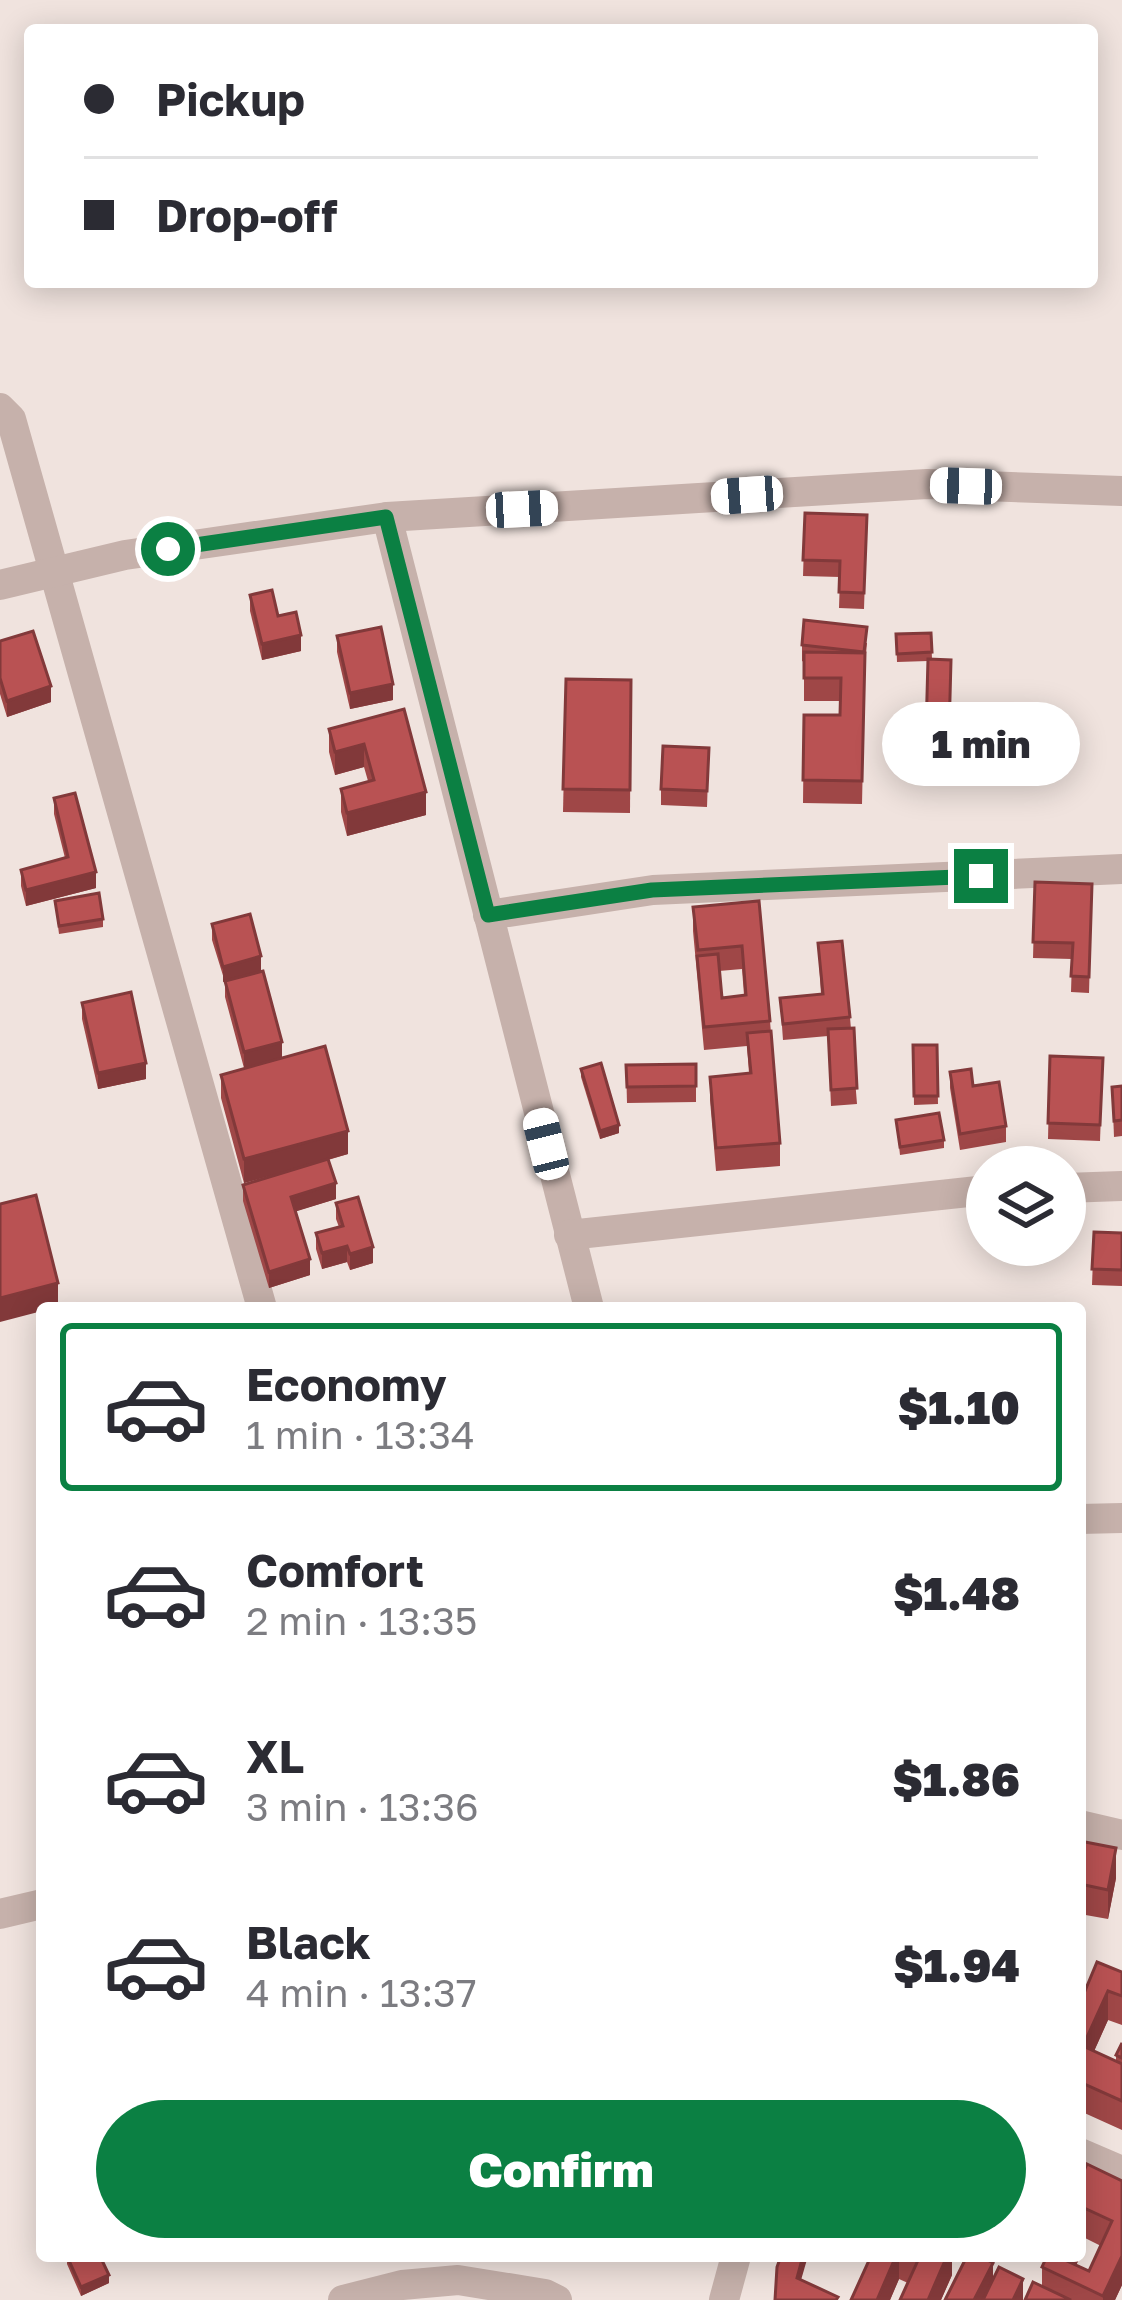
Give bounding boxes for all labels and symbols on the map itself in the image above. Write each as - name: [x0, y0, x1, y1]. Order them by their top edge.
- car: [929, 467, 1003, 505]
- car: [710, 475, 784, 515]
- car: [485, 489, 559, 529]
- route start: [141, 522, 195, 576]
- callout: 1 min: [882, 702, 1080, 786]
- route end: [954, 849, 1008, 903]
- car: [520, 1105, 572, 1183]

